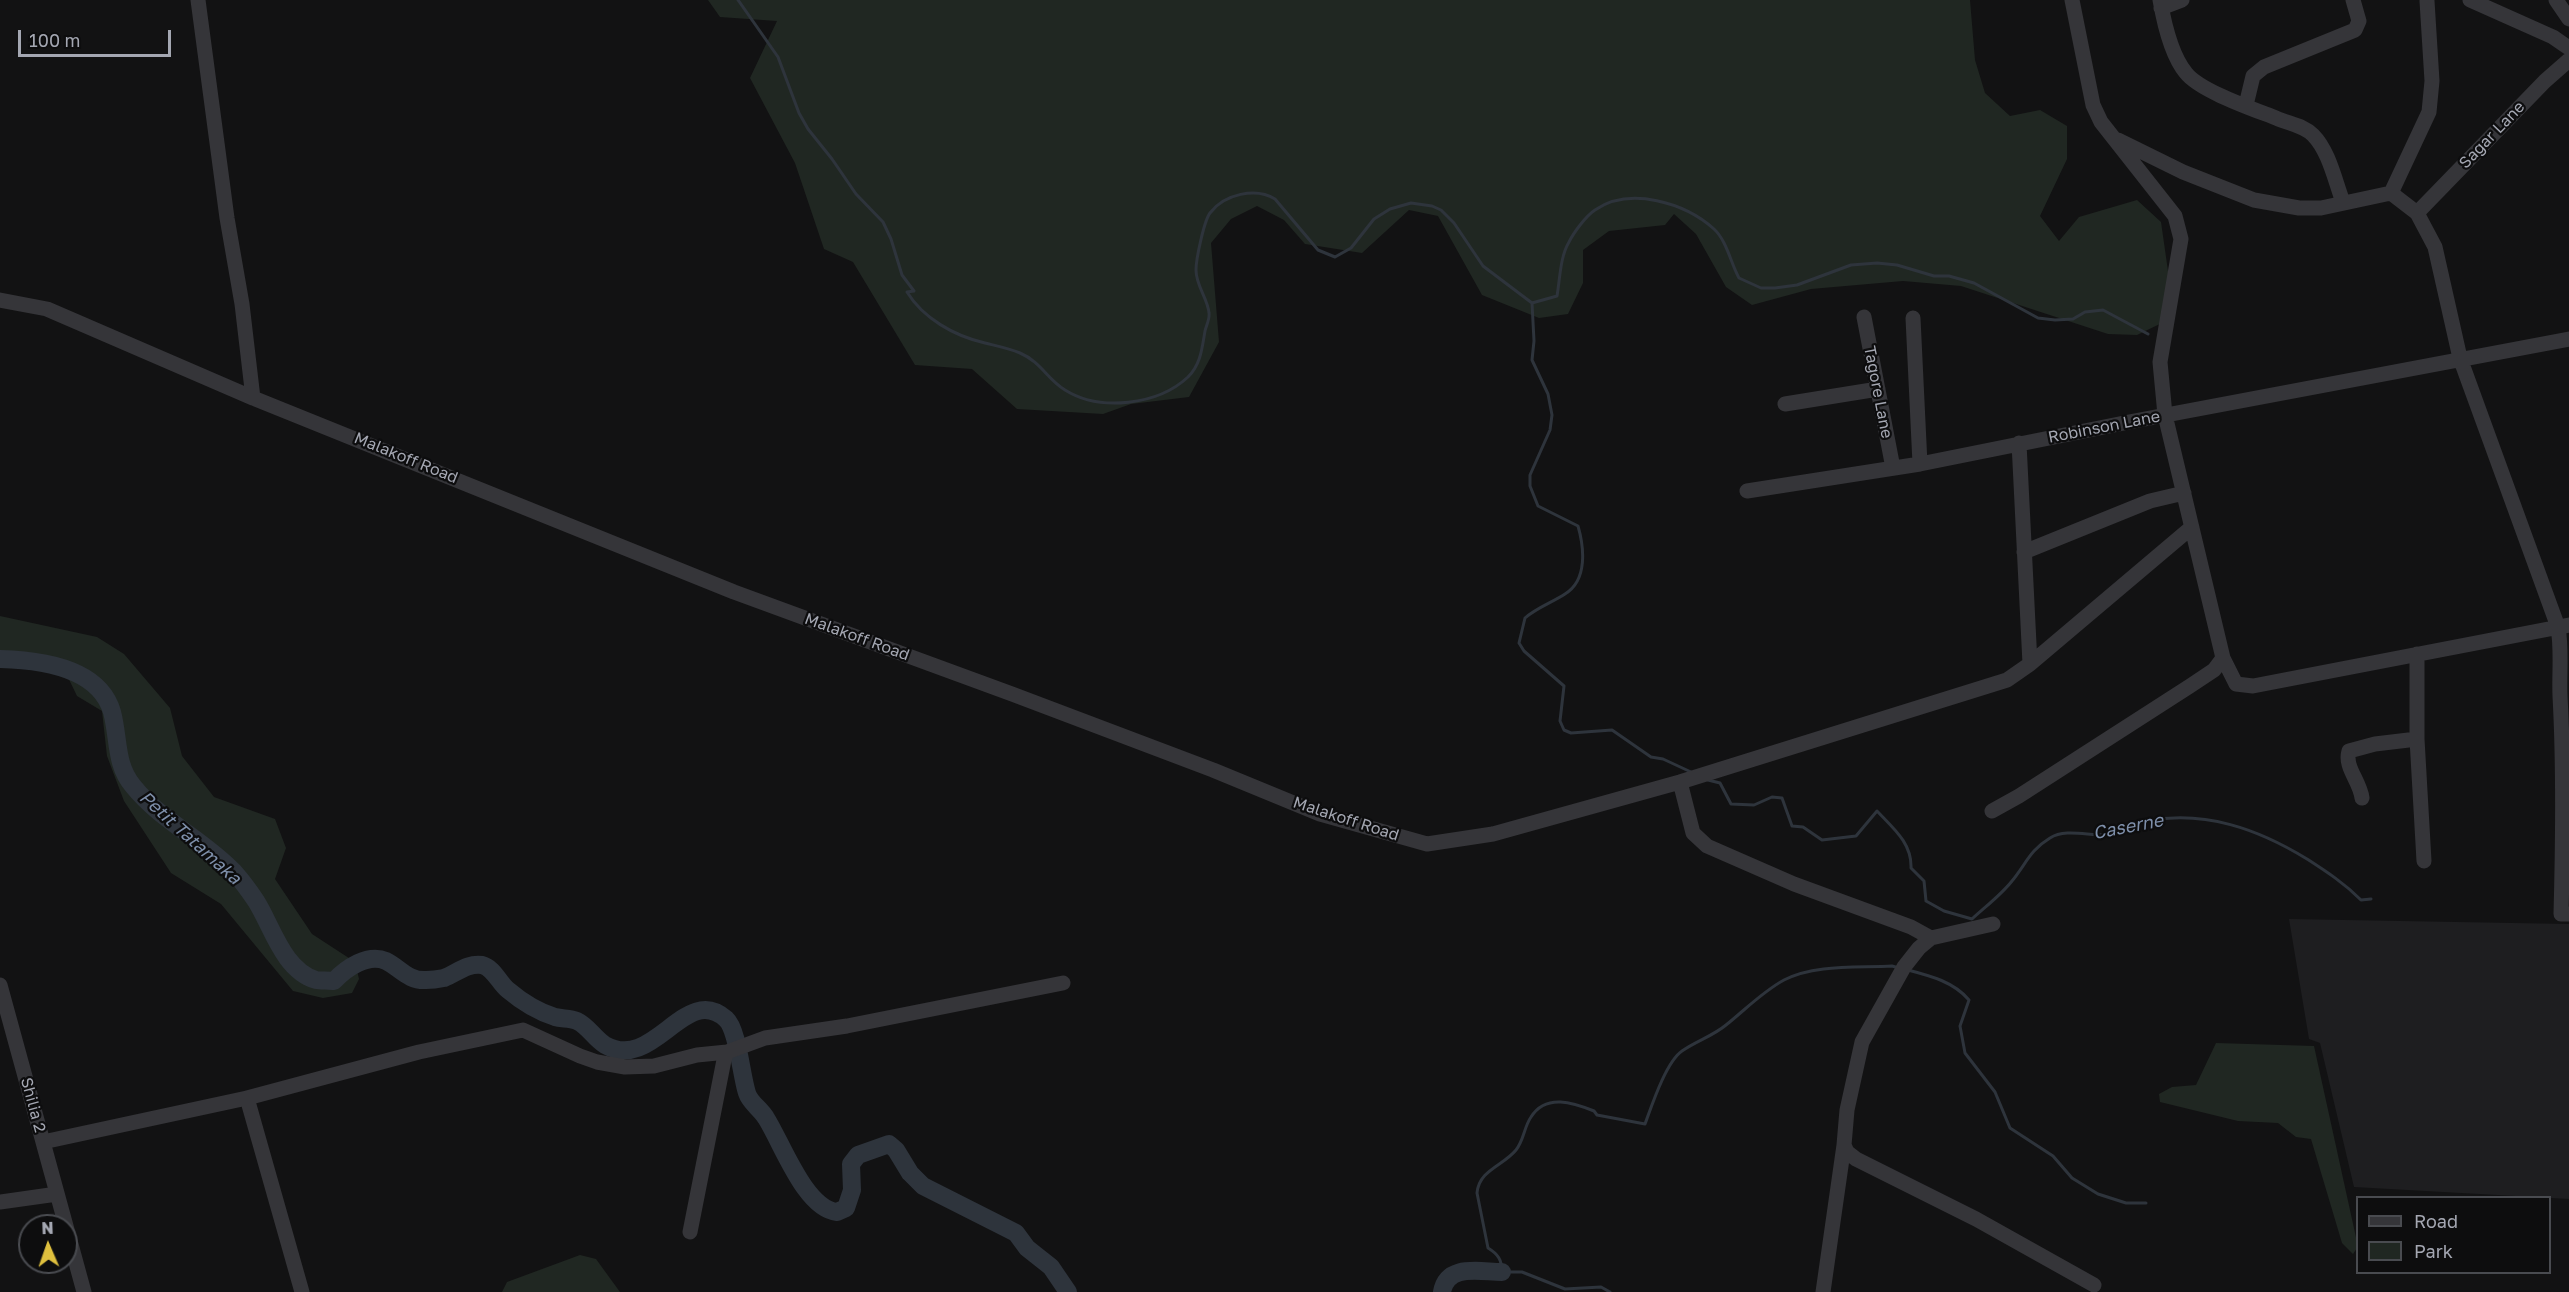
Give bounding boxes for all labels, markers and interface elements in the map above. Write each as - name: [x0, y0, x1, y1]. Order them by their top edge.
- scale bar: [21, 18, 174, 56]
- text: 100 m: [29, 29, 80, 51]
- street label: Sagar Lane: [2455, 97, 2529, 173]
- street label: Tagore Lane: [1860, 344, 1896, 440]
- street label: Robinson Lane: [2046, 407, 2162, 447]
- street label: Malakoff Road: [351, 428, 461, 488]
- street label: Malakoff Road: [802, 609, 912, 665]
- water label: Petit Tatamaka: [135, 787, 245, 889]
- street label: Malakoff Road: [1291, 793, 1401, 845]
- water label: Caserne: [2091, 810, 2165, 844]
- street label: Shilia 2: [16, 1075, 50, 1135]
- legend: [2356, 1196, 2551, 1274]
- text: Road: [2414, 1210, 2458, 1232]
- north arrow: [18, 1214, 78, 1274]
- text: N: [41, 1218, 54, 1238]
- text: Park: [2414, 1240, 2453, 1262]

